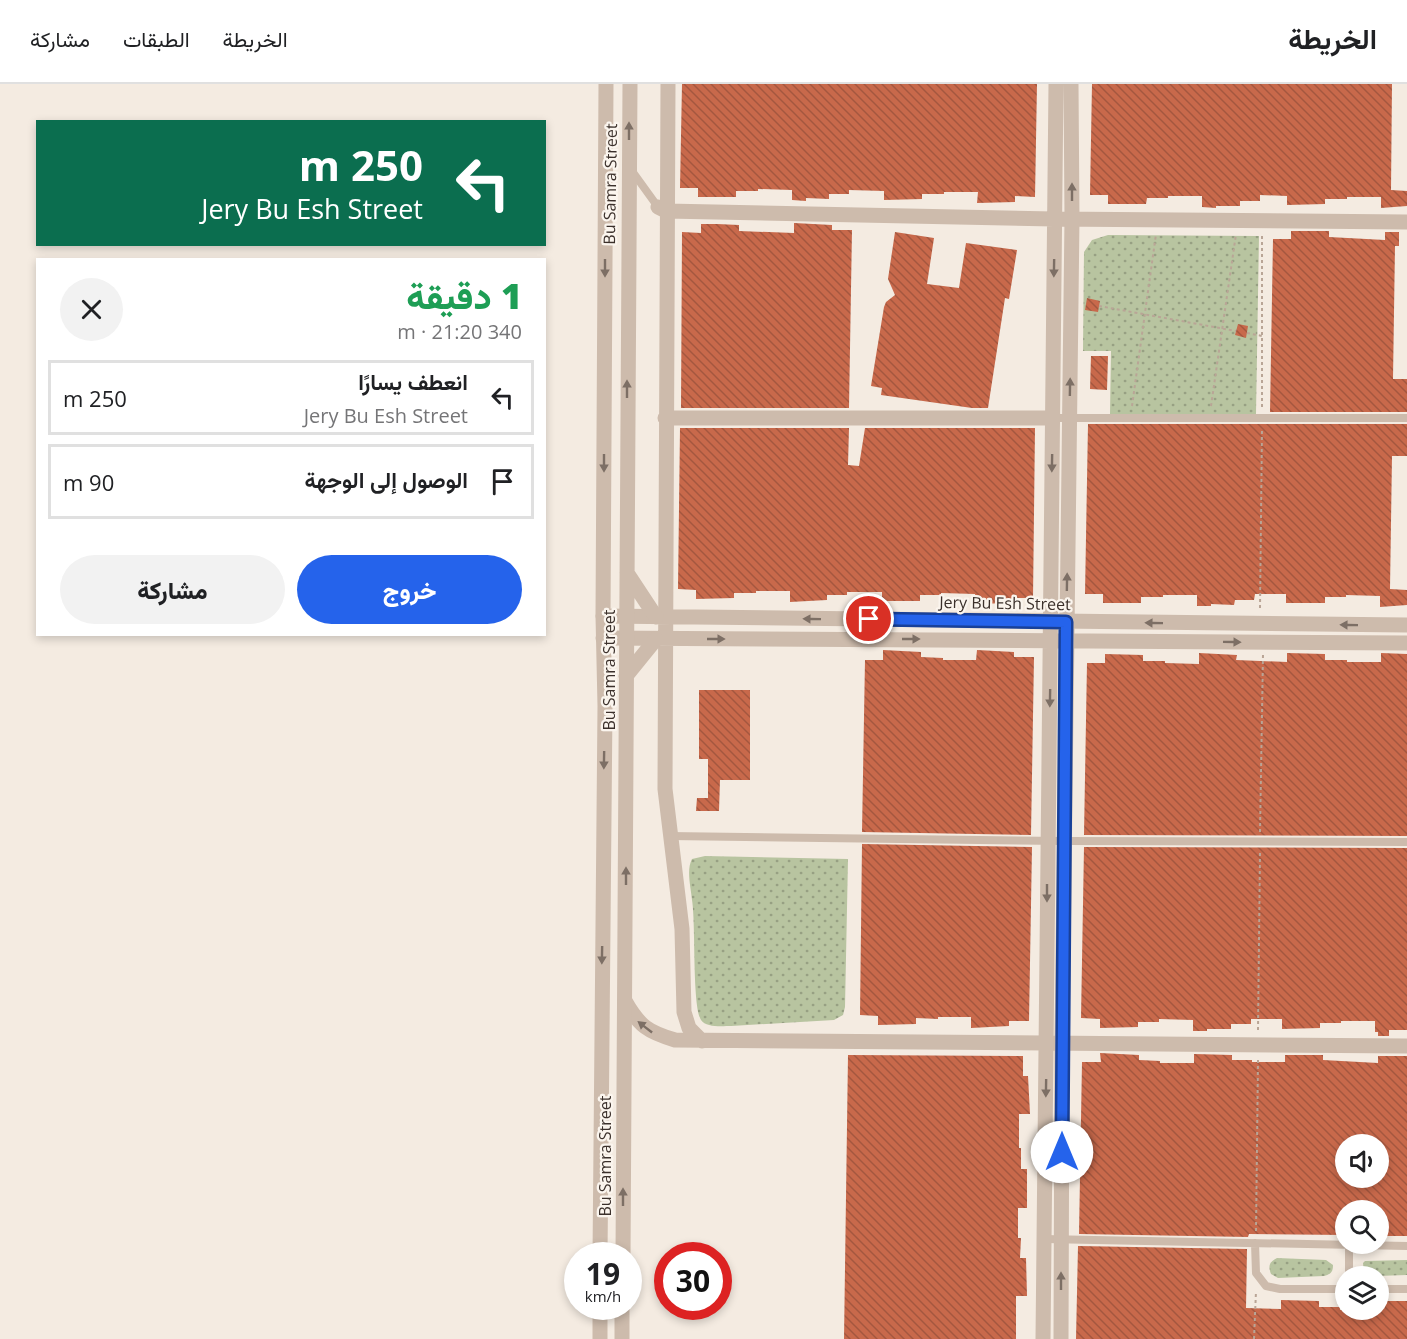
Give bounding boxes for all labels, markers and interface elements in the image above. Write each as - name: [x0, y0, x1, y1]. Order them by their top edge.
- text: الخريطة: [1288, 19, 1377, 57]
- text: مشاركة: [30, 25, 90, 53]
- text: الطبقات: [123, 25, 190, 53]
- text: الخريطة: [223, 25, 288, 53]
- one-way arrow: [624, 121, 634, 140]
- street label: Bu Samra Street: [598, 123, 622, 245]
- text: 250 m: [299, 136, 423, 193]
- icon: left: [444, 144, 522, 222]
- one-way arrow: [1067, 182, 1077, 201]
- text: Jery Bu Esh Street: [201, 190, 423, 227]
- one-way arrow: [601, 259, 610, 278]
- one-way arrow: [1049, 259, 1059, 278]
- text: 1 دقيقة: [406, 271, 522, 320]
- button: close: [60, 278, 123, 341]
- text: 340 m · 21:20: [397, 318, 522, 345]
- text: انعطف يسارًا: [358, 366, 468, 396]
- one-way arrow: [1065, 377, 1075, 396]
- one-way arrow: [622, 379, 632, 398]
- icon: left: [486, 381, 519, 414]
- text: 250 m: [63, 383, 127, 413]
- text: Jery Bu Esh Street: [304, 402, 468, 429]
- one-way arrow: [599, 454, 609, 473]
- one-way arrow: [1047, 454, 1057, 473]
- text: الوصول إلى الوجهة: [304, 464, 468, 494]
- icon: arrive: [486, 465, 519, 498]
- text: 90 m: [63, 467, 114, 497]
- button: مشاركة: [60, 555, 285, 624]
- button: خروج: [297, 555, 522, 624]
- one-way arrow: [1062, 572, 1072, 591]
- street label: Jery Bu Esh Street: [937, 591, 1071, 615]
- pin: [843, 593, 894, 644]
- icon: arrive: [852, 602, 885, 635]
- street label: Bu Samra Street: [598, 609, 620, 731]
- one-way arrow: [802, 614, 821, 623]
- one-way arrow: [1144, 618, 1163, 628]
- one-way arrow: [1339, 620, 1358, 630]
- one-way arrow: [706, 634, 725, 644]
- one-way arrow: [901, 634, 920, 644]
- one-way arrow: [1222, 637, 1241, 647]
- one-way arrow: [1045, 688, 1054, 707]
- one-way arrow: [599, 750, 609, 769]
- one-way arrow: [621, 867, 631, 886]
- one-way arrow: [1042, 883, 1052, 902]
- one-way arrow: [597, 945, 607, 964]
- one-way arrow: [638, 1021, 653, 1033]
- one-way arrow: [1041, 1078, 1051, 1097]
- street label: Bu Samra Street: [594, 1095, 616, 1217]
- position arrow: [1030, 1120, 1094, 1184]
- map controls: [1335, 1134, 1389, 1320]
- button: sound: [1335, 1134, 1389, 1188]
- one-way arrow: [618, 1188, 628, 1207]
- button: search: [1335, 1200, 1389, 1254]
- speed limit sign: 30: [654, 1242, 732, 1320]
- text: 19: [586, 1253, 620, 1294]
- button: layers: [1335, 1266, 1389, 1320]
- one-way arrow: [1056, 1271, 1066, 1290]
- text: km/h: [585, 1286, 621, 1306]

